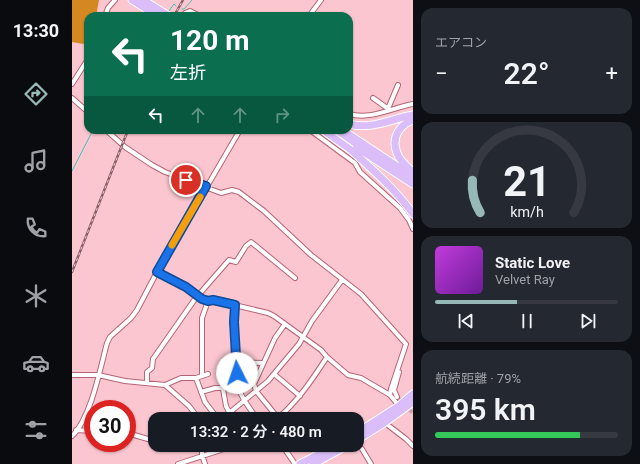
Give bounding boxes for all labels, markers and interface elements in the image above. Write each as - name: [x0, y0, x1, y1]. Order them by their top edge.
- text: 13:30: [13, 20, 59, 41]
- text: 120 m: [170, 24, 249, 57]
- icon: left: [104, 28, 156, 80]
- text: エアコン: [435, 35, 487, 50]
- text: 22°: [504, 56, 549, 91]
- text: −: [435, 61, 448, 86]
- text: +: [606, 61, 618, 86]
- text: 左折: [170, 62, 206, 83]
- icon: directions: [22, 80, 50, 108]
- icon: left: [145, 104, 167, 126]
- icon: ahead: [187, 104, 209, 126]
- icon: ahead: [229, 104, 251, 126]
- icon: right: [271, 104, 293, 126]
- icon: music: [22, 147, 50, 175]
- text: 21: [503, 157, 550, 206]
- pin: [169, 163, 203, 197]
- icon: arrive: [175, 169, 197, 191]
- text: km/h: [510, 204, 543, 220]
- icon: phone: [22, 214, 50, 242]
- text: Static Love: [495, 254, 570, 272]
- text: Velvet Ray: [495, 272, 555, 287]
- icon: climate: [22, 282, 50, 310]
- icon: previous: [455, 310, 477, 332]
- icon: pause: [516, 310, 538, 332]
- icon: next: [577, 310, 599, 332]
- icon: car: [22, 349, 50, 377]
- position arrow: [216, 352, 258, 394]
- text: 航続距離 · 79%: [435, 371, 521, 386]
- text: 395 km: [435, 392, 536, 427]
- speed limit sign: 30: [84, 400, 136, 452]
- icon: filters: [22, 416, 50, 444]
- text: 13:32 · 2 分 · 480 m: [190, 423, 322, 441]

